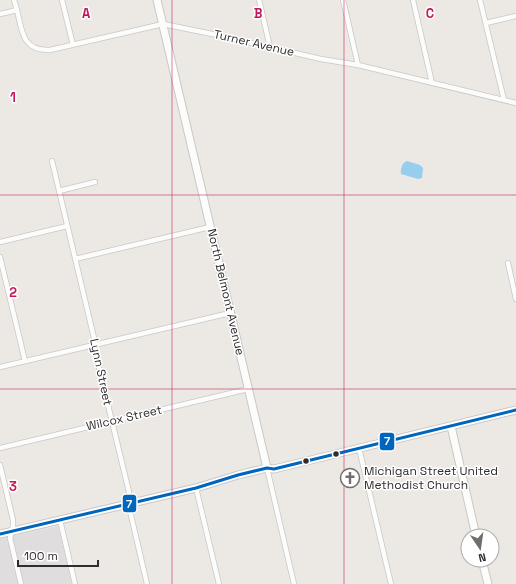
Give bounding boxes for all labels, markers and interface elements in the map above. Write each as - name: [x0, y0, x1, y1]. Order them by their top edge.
- text: A: [82, 5, 91, 22]
- text: B: [254, 5, 263, 22]
- text: C: [426, 5, 434, 22]
- street label: Turner Avenue: [212, 26, 296, 60]
- text: 1: [10, 89, 16, 106]
- street label: North Belmont Avenue: [204, 227, 248, 357]
- text: 2: [9, 284, 17, 301]
- street label: Lynn Street: [86, 337, 116, 407]
- street label: Wilcox Street: [84, 401, 164, 435]
- line badge: 7: [379, 432, 395, 451]
- text: 7: [384, 434, 390, 448]
- unlabelled marker: [331, 449, 341, 459]
- unlabelled marker: [301, 456, 311, 466]
- place label: Michigan Street United Methodist Church: [364, 463, 498, 493]
- church icon: Michigan Street United Methodist Church: [339, 467, 361, 489]
- text: 3: [9, 478, 17, 495]
- line badge: 7: [122, 494, 137, 513]
- text: 7: [126, 497, 132, 511]
- north arrow: [460, 528, 500, 568]
- scale bar: [18, 542, 98, 568]
- text: 100 m: [24, 548, 58, 564]
- text: N: [477, 550, 487, 565]

